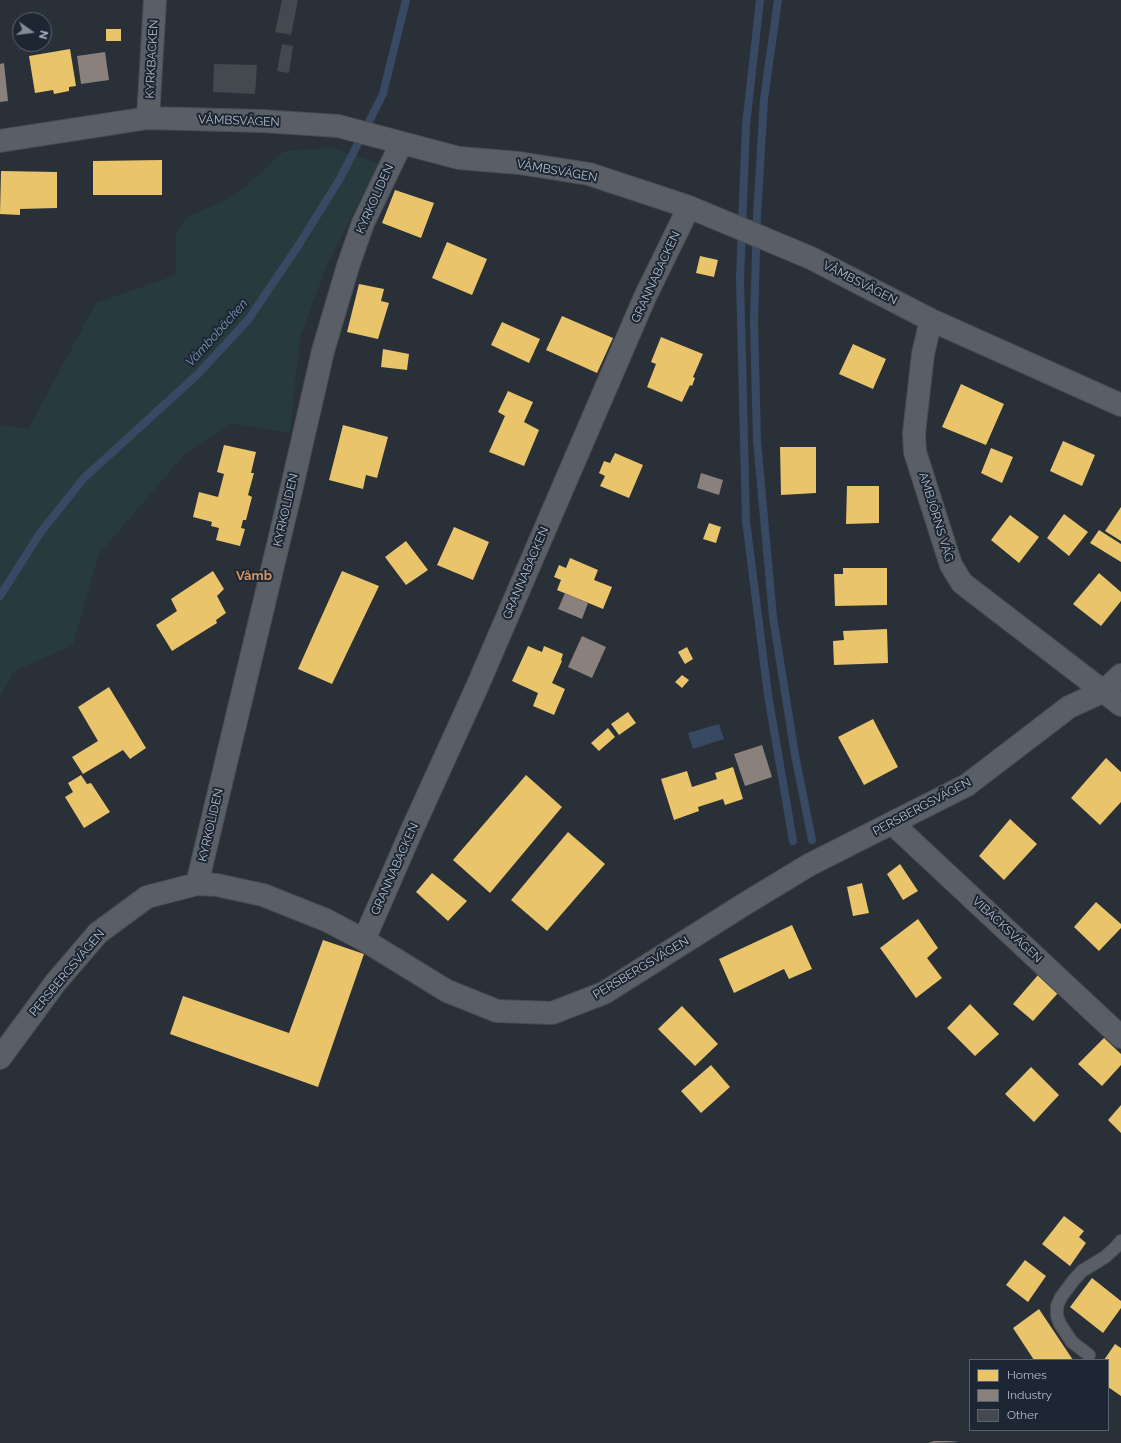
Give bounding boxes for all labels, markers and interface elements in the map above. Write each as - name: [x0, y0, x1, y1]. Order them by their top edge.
- north arrow: [12, 12, 52, 52]
- street label: KYRKBACKEN: [143, 19, 161, 99]
- text: N: [36, 29, 50, 40]
- street label: VÅMBSVÄGEN: [198, 112, 280, 130]
- street label: VÅMBSVÄGEN: [516, 157, 598, 185]
- street label: KYRKOLIDEN: [353, 162, 397, 236]
- street label: GRANNABACKEN: [628, 229, 684, 325]
- street label: VÅMBSVÄGEN: [820, 258, 900, 308]
- water label: Våmbobäcken: [183, 296, 251, 370]
- street label: AMBJÖRNS VÄG: [916, 471, 956, 563]
- street label: KYRKOLIDEN: [271, 472, 301, 548]
- street label: GRANNABACKEN: [500, 524, 552, 622]
- district label: Våmb: [236, 568, 272, 584]
- street label: PERSBERGSVÄGEN: [870, 775, 974, 839]
- street label: KYRKOLIDEN: [196, 787, 226, 863]
- street label: GRANNABACKEN: [368, 821, 422, 917]
- street label: VIBÄCKSVÄGEN: [969, 894, 1045, 966]
- street label: PERSBERGSVÄGEN: [26, 927, 108, 1019]
- street label: PERSBERGSVÄGEN: [591, 934, 691, 1002]
- legend: [969, 1359, 1109, 1431]
- text: Homes: [1007, 1368, 1047, 1382]
- text: Industry: [1007, 1388, 1052, 1402]
- text: Other: [1007, 1408, 1038, 1422]

